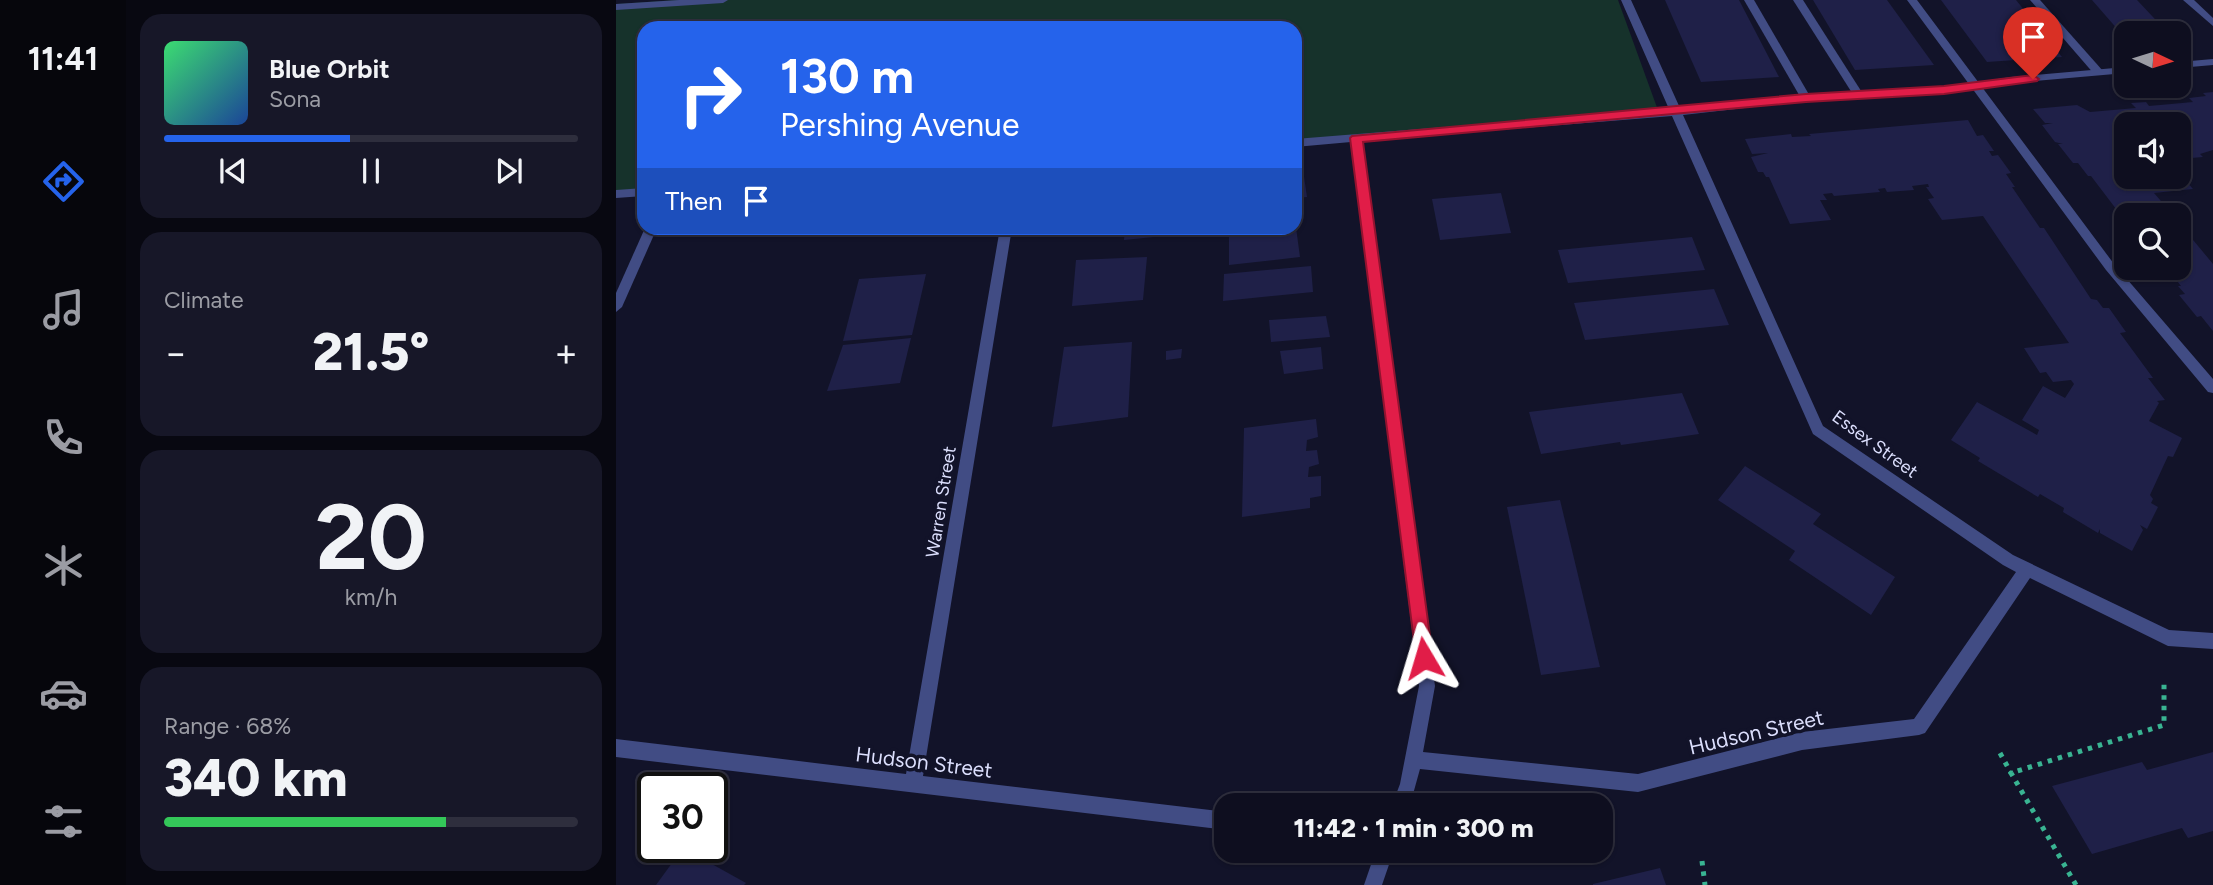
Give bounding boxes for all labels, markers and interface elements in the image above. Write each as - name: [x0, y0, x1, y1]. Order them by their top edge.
- pin: [2003, 7, 2063, 79]
- icon: arrive: [2014, 18, 2052, 56]
- north arrow: [2114, 21, 2191, 98]
- map controls: [2114, 21, 2191, 280]
- text: 11:41: [28, 40, 98, 78]
- text: 130 m: [780, 46, 914, 105]
- icon: right: [665, 49, 756, 140]
- text: Blue Orbit: [269, 53, 390, 85]
- text: Sona: [269, 85, 321, 113]
- text: Pershing Avenue: [780, 106, 1019, 144]
- button: sound: [2114, 112, 2191, 189]
- icon: previous: [214, 152, 252, 190]
- icon: pause: [352, 152, 390, 190]
- icon: next: [490, 152, 528, 190]
- icon: directions: [39, 157, 88, 206]
- icon: arrive: [737, 182, 775, 220]
- text: Then: [665, 185, 723, 217]
- button: search: [2114, 203, 2191, 280]
- icon: music: [39, 285, 88, 334]
- text: Climate: [164, 286, 243, 314]
- text: 21.5°: [313, 321, 429, 383]
- text: −: [164, 330, 188, 376]
- text: +: [554, 330, 578, 376]
- street label: Essex Street: [1828, 406, 1922, 483]
- icon: phone: [39, 413, 88, 462]
- street label: Warren Street: [921, 444, 961, 559]
- text: 20: [315, 483, 427, 592]
- icon: climate: [39, 541, 88, 590]
- text: km/h: [345, 583, 397, 611]
- position arrow: [1387, 621, 1461, 695]
- icon: car: [39, 669, 88, 718]
- street label: Hudson Street: [1686, 704, 1826, 760]
- text: Range · 68%: [164, 712, 291, 740]
- street label: Hudson Street: [854, 741, 994, 783]
- text: 340 km: [164, 747, 348, 809]
- speed limit sign: 30: [637, 772, 728, 863]
- icon: filters: [39, 797, 88, 846]
- text: 11:42 · 1 min · 300 m: [1293, 812, 1534, 844]

